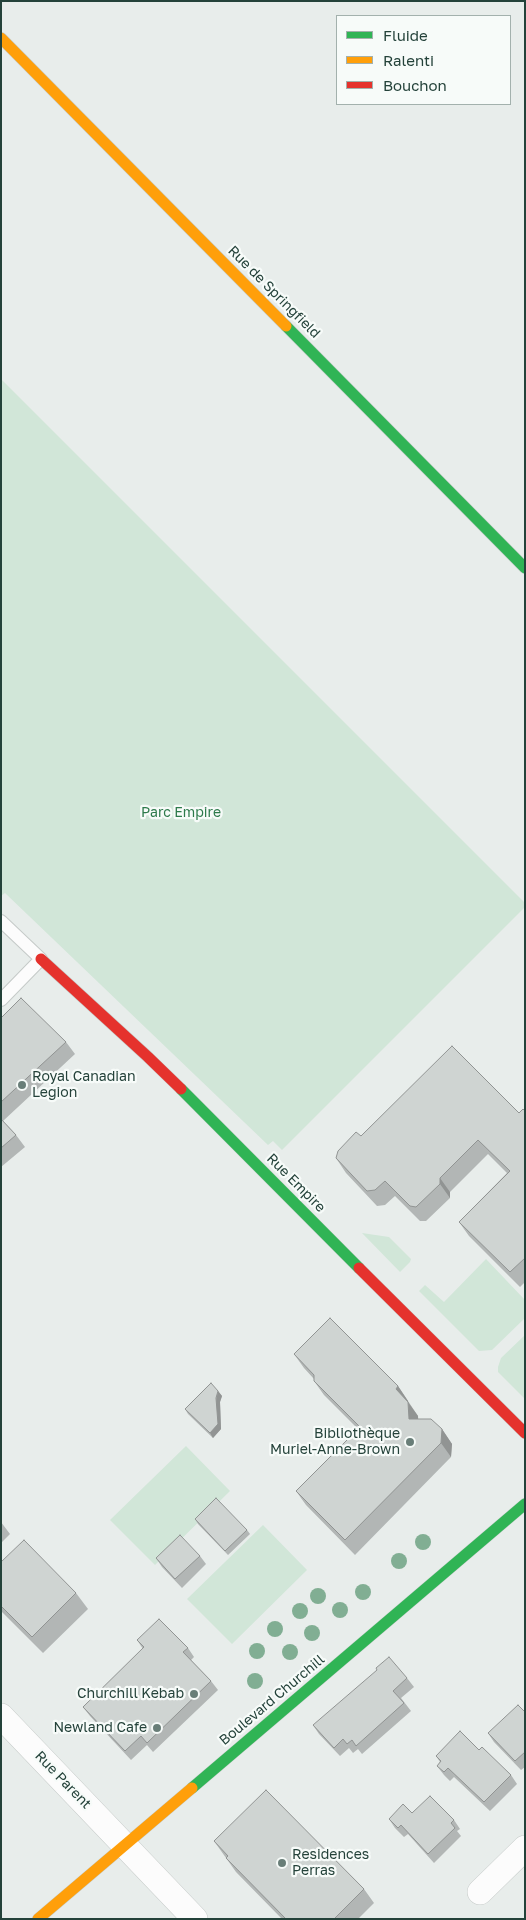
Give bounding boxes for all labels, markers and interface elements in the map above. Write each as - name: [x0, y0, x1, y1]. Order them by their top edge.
- legend: [336, 15, 511, 105]
- text: Fluide: [383, 26, 428, 44]
- text: Ralenti: [383, 51, 434, 69]
- text: Bouchon: [383, 76, 447, 94]
- street label: Rue de Springfield: [224, 242, 324, 342]
- park label: Parc Empire: [141, 805, 221, 821]
- place label: Royal Canadian Legion: [32, 1069, 136, 1102]
- marker: Royal Canadian Legion: [16, 1079, 28, 1091]
- street label: Rue Empire: [263, 1150, 329, 1216]
- place label: Bibliothèque Muriel-Anne-Brown: [270, 1426, 400, 1458]
- marker: Bibliothèque Muriel-Anne-Brown: [404, 1436, 416, 1448]
- street label: Boulevard Churchill: [216, 1651, 328, 1749]
- place label: Churchill Kebab: [77, 1686, 184, 1702]
- marker: Churchill Kebab: [188, 1688, 200, 1700]
- place label: Newland Cafe: [53, 1720, 147, 1736]
- marker: Newland Cafe: [151, 1722, 163, 1734]
- street label: Rue Parent: [31, 1748, 95, 1812]
- place label: Residences Perras: [292, 1847, 369, 1880]
- marker: Residences Perras: [276, 1857, 288, 1869]

